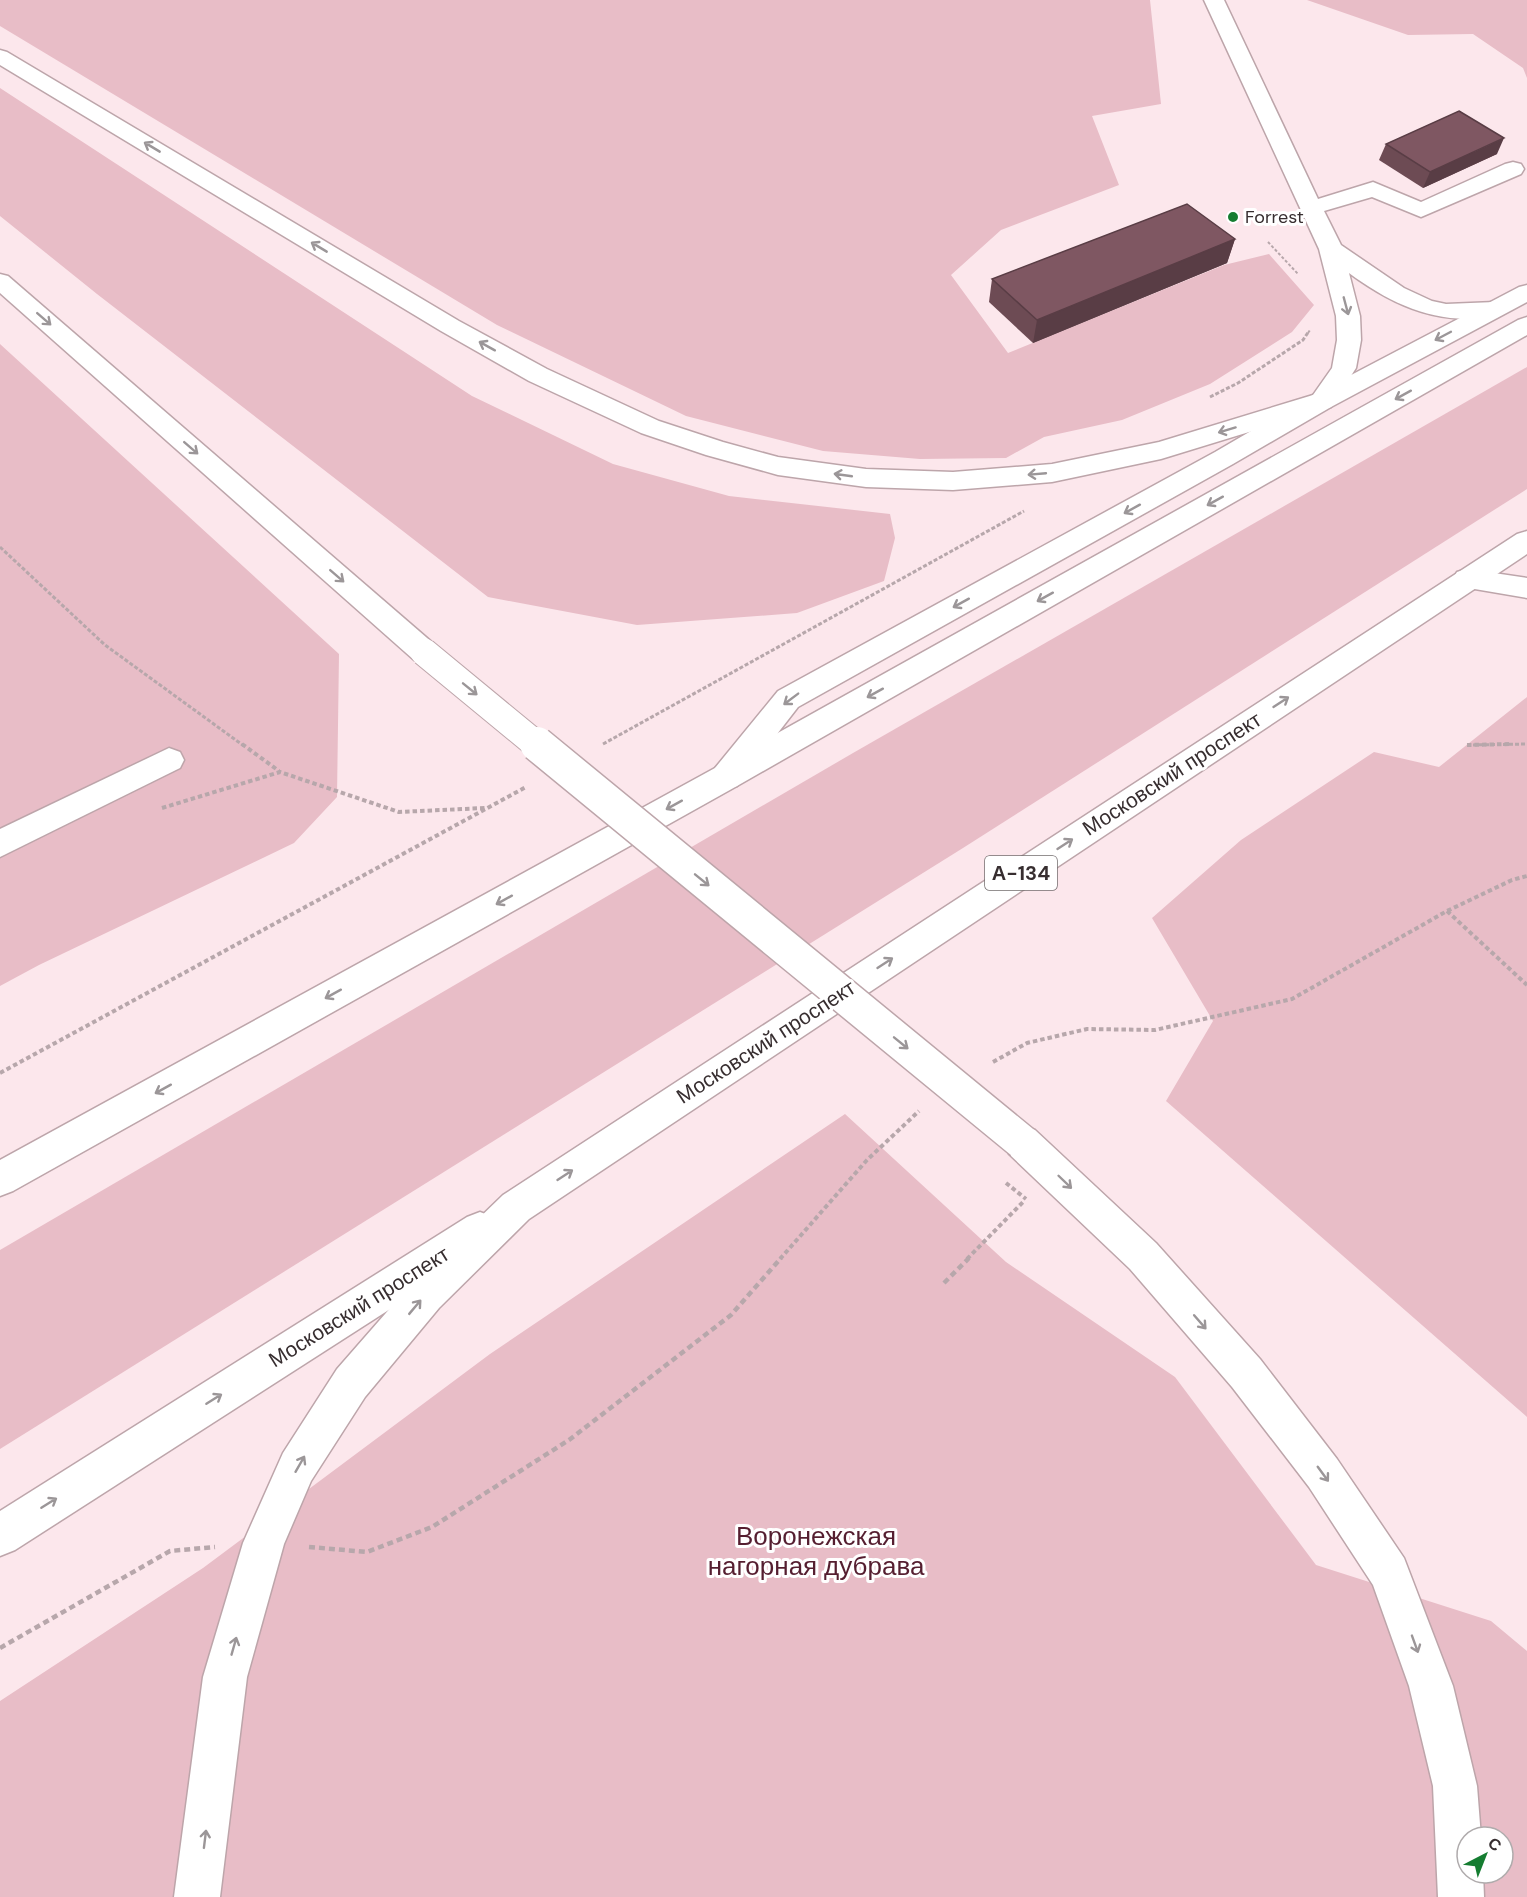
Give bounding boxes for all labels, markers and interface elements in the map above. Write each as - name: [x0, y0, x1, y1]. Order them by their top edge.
- one-way arrow: [144, 140, 161, 152]
- place label: Forrest: [1245, 205, 1304, 229]
- marker: Forrest: [1226, 210, 1240, 224]
- one-way arrow: [311, 241, 328, 253]
- one-way arrow: [1340, 296, 1352, 315]
- one-way arrow: [36, 312, 51, 326]
- one-way arrow: [1434, 331, 1452, 343]
- one-way arrow: [479, 340, 496, 352]
- one-way arrow: [1395, 389, 1412, 401]
- one-way arrow: [1218, 425, 1237, 436]
- one-way arrow: [183, 441, 198, 455]
- one-way arrow: [833, 469, 853, 480]
- one-way arrow: [1028, 469, 1047, 480]
- one-way arrow: [1207, 495, 1224, 507]
- one-way arrow: [1124, 503, 1141, 515]
- one-way arrow: [330, 569, 345, 583]
- one-way arrow: [1037, 591, 1054, 603]
- one-way arrow: [953, 597, 970, 609]
- one-way arrow: [462, 683, 478, 696]
- one-way arrow: [867, 687, 884, 699]
- one-way arrow: [784, 693, 800, 705]
- one-way arrow: [1272, 696, 1288, 708]
- street label: Московский проспект: [1077, 705, 1267, 842]
- one-way arrow: [666, 800, 684, 811]
- one-way arrow: [1057, 838, 1073, 850]
- road number: А-134: [985, 856, 1057, 890]
- one-way arrow: [694, 873, 710, 886]
- one-way arrow: [496, 894, 513, 906]
- one-way arrow: [876, 957, 893, 969]
- street label: Московский проспект: [671, 973, 861, 1110]
- one-way arrow: [325, 989, 343, 1000]
- one-way arrow: [893, 1036, 909, 1049]
- one-way arrow: [155, 1083, 172, 1095]
- one-way arrow: [556, 1168, 573, 1181]
- one-way arrow: [1057, 1175, 1072, 1190]
- street label: Московский проспект: [263, 1240, 455, 1374]
- one-way arrow: [409, 1299, 422, 1315]
- one-way arrow: [1194, 1314, 1207, 1330]
- one-way arrow: [205, 1392, 222, 1404]
- one-way arrow: [294, 1456, 306, 1473]
- one-way arrow: [1317, 1465, 1329, 1481]
- one-way arrow: [41, 1497, 58, 1510]
- park label: Воронежская нагорная дубрава: [708, 1519, 925, 1583]
- one-way arrow: [1411, 1634, 1422, 1653]
- one-way arrow: [229, 1637, 240, 1656]
- north arrow: [1455, 1825, 1515, 1885]
- one-way arrow: [199, 1830, 210, 1849]
- text: С: [1483, 1833, 1506, 1856]

